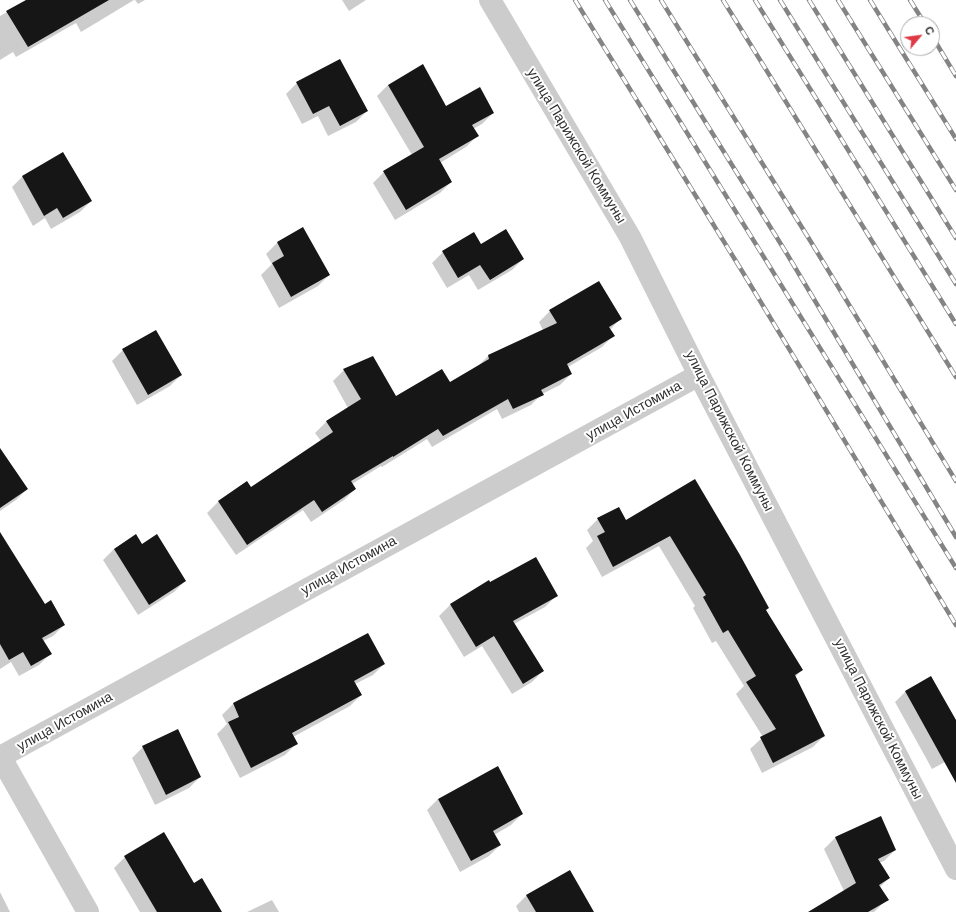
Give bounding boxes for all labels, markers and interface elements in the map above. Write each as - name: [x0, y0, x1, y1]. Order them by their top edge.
- north arrow: [900, 16, 940, 56]
- text: С: [922, 24, 937, 37]
- street label: улица Парижской Коммуны: [523, 65, 629, 227]
- street label: улица Парижской Коммуны: [681, 348, 777, 514]
- street label: улица Истомина: [583, 378, 685, 444]
- street label: улица Истомина: [298, 533, 400, 599]
- street label: улица Парижской Коммуны: [830, 636, 926, 802]
- street label: улица Истомина: [14, 689, 116, 755]

